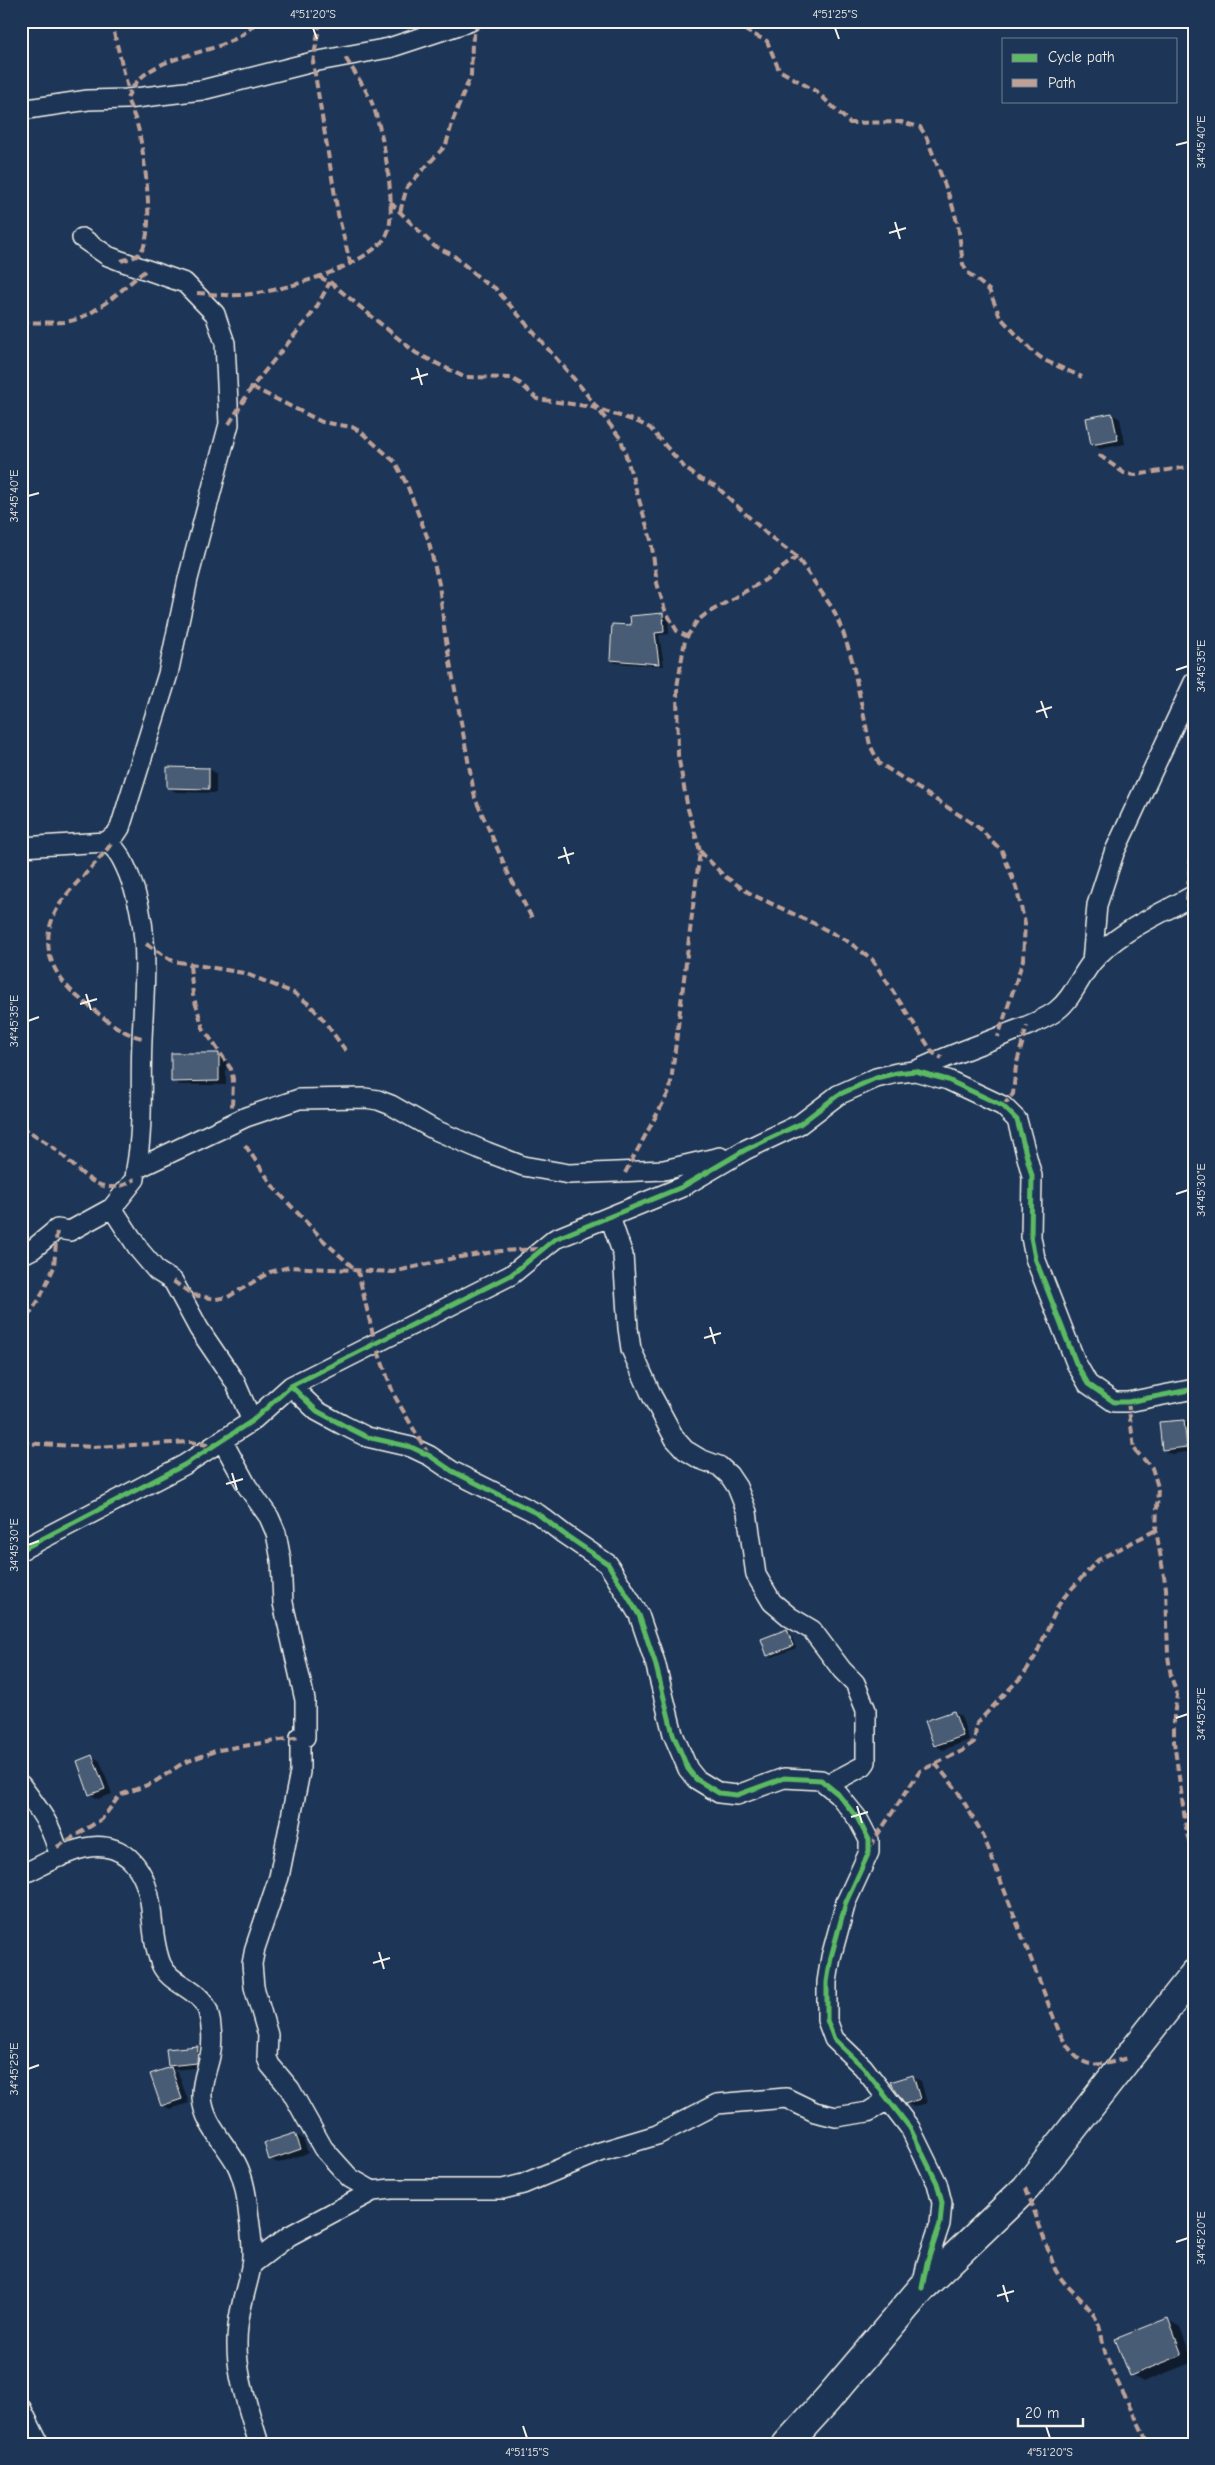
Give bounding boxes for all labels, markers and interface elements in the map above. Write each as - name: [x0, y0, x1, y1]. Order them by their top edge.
- text: 4°51'20"S: [290, 7, 336, 21]
- text: 4°51'25"S: [812, 7, 858, 21]
- legend: [1002, 38, 1178, 102]
- text: Cycle path: [1048, 48, 1115, 66]
- text: Path: [1048, 74, 1076, 92]
- text: 34°45'40"E: [1194, 115, 1208, 169]
- text: 34°45'40"E: [7, 469, 21, 523]
- text: 34°45'35"E: [1194, 640, 1208, 692]
- text: 34°45'35"E: [7, 995, 21, 1047]
- text: 34°45'30"E: [1194, 1163, 1208, 1217]
- text: 34°45'30"E: [7, 1518, 21, 1572]
- text: 34°45'25"E: [1194, 1688, 1208, 1740]
- text: 34°45'25"E: [7, 2043, 21, 2095]
- text: 34°45'20"E: [1194, 2211, 1208, 2265]
- scale bar: [1018, 2395, 1082, 2427]
- text: 20 m: [1025, 2404, 1059, 2422]
- text: 4°51'15"S: [505, 2445, 549, 2459]
- text: 4°51'20"S: [1027, 2445, 1073, 2459]

